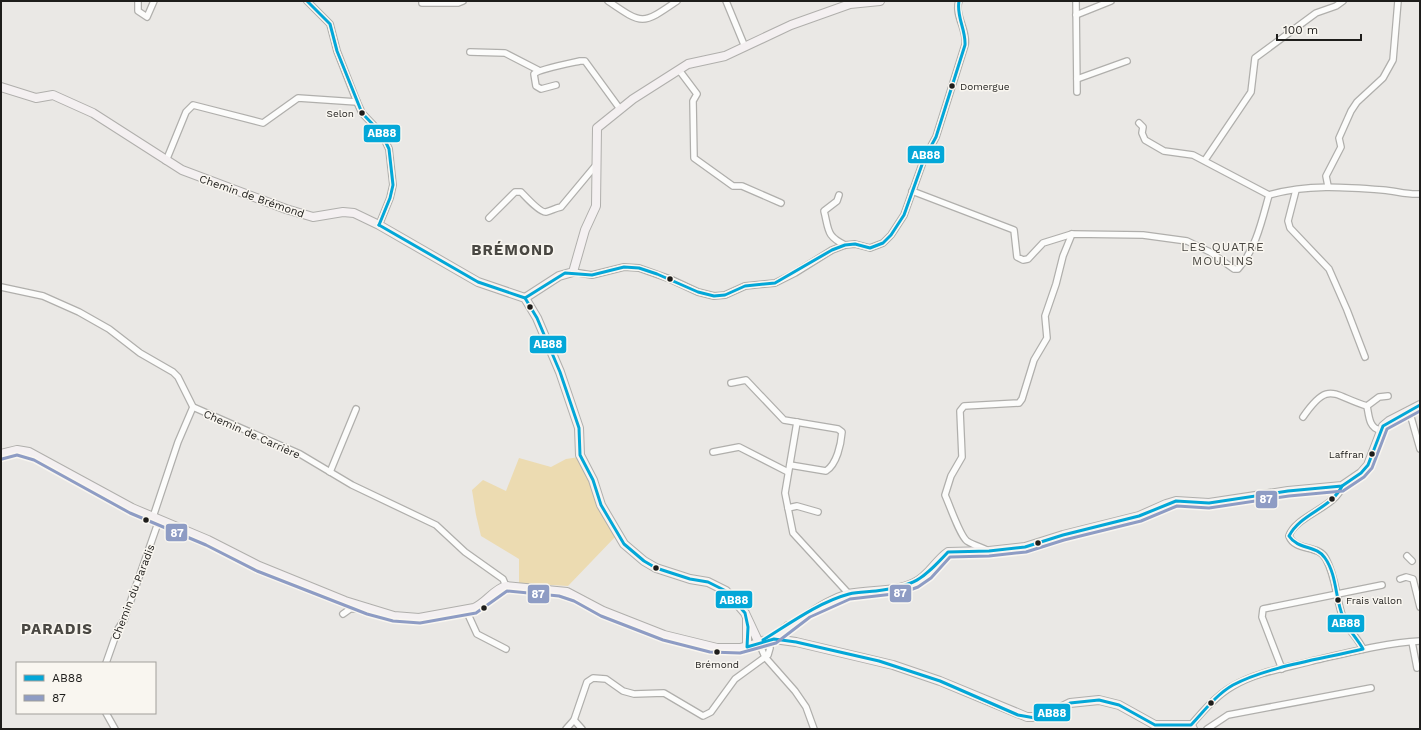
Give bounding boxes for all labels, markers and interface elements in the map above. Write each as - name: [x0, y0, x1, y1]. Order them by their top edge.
- scale bar: [1277, 16, 1361, 42]
- text: 100 m: [1283, 23, 1318, 37]
- marker: Domergue: [947, 81, 957, 91]
- place label: Domergue: [960, 81, 1010, 92]
- place label: Selon: [327, 108, 354, 119]
- marker: Selon: [357, 108, 367, 118]
- line badge: AB88: [363, 124, 401, 143]
- text: AB88: [368, 127, 396, 140]
- line badge: AB88: [907, 145, 945, 164]
- text: AB88: [912, 149, 940, 162]
- street label: Chemin de Brémond: [198, 172, 306, 221]
- district label: LES QUATRE MOULINS: [1181, 240, 1265, 268]
- district label: BRÉMOND: [471, 241, 555, 259]
- unlabelled marker: [665, 274, 675, 284]
- unlabelled marker: [525, 302, 535, 312]
- line badge: AB88: [529, 335, 567, 354]
- text: AB88: [534, 338, 562, 351]
- street label: Chemin de Carrière: [201, 407, 302, 462]
- place label: Laffran: [1329, 449, 1364, 460]
- marker: Laffran: [1367, 449, 1377, 459]
- line badge: 87: [1255, 490, 1278, 509]
- text: 87: [1259, 493, 1273, 506]
- unlabelled marker: [1327, 494, 1337, 504]
- unlabelled marker: [141, 515, 151, 525]
- line badge: 87: [165, 523, 188, 542]
- text: 87: [170, 527, 184, 540]
- unlabelled marker: [1033, 538, 1043, 548]
- street label: Chemin du Paradis: [109, 542, 158, 642]
- unlabelled marker: [651, 563, 661, 573]
- line badge: 87: [527, 584, 550, 604]
- line badge: 87: [889, 584, 912, 603]
- text: 87: [893, 587, 907, 600]
- text: 87: [531, 588, 545, 601]
- line badge: AB88: [715, 590, 753, 609]
- text: AB88: [720, 594, 748, 607]
- marker: Frais Vallon: [1333, 595, 1343, 605]
- place label: Frais Vallon: [1346, 595, 1402, 606]
- unlabelled marker: [479, 603, 489, 613]
- line badge: AB88: [1327, 614, 1365, 633]
- text: AB88: [1332, 617, 1360, 630]
- district label: PARADIS: [21, 620, 93, 638]
- marker: Brémond: [712, 647, 722, 657]
- place label: Brémond: [695, 659, 739, 670]
- legend: [16, 662, 156, 714]
- text: AB88: [52, 671, 83, 685]
- text: 87: [52, 691, 66, 705]
- unlabelled marker: [1206, 698, 1216, 708]
- line badge: AB88: [1033, 703, 1071, 722]
- text: AB88: [1038, 707, 1066, 720]

